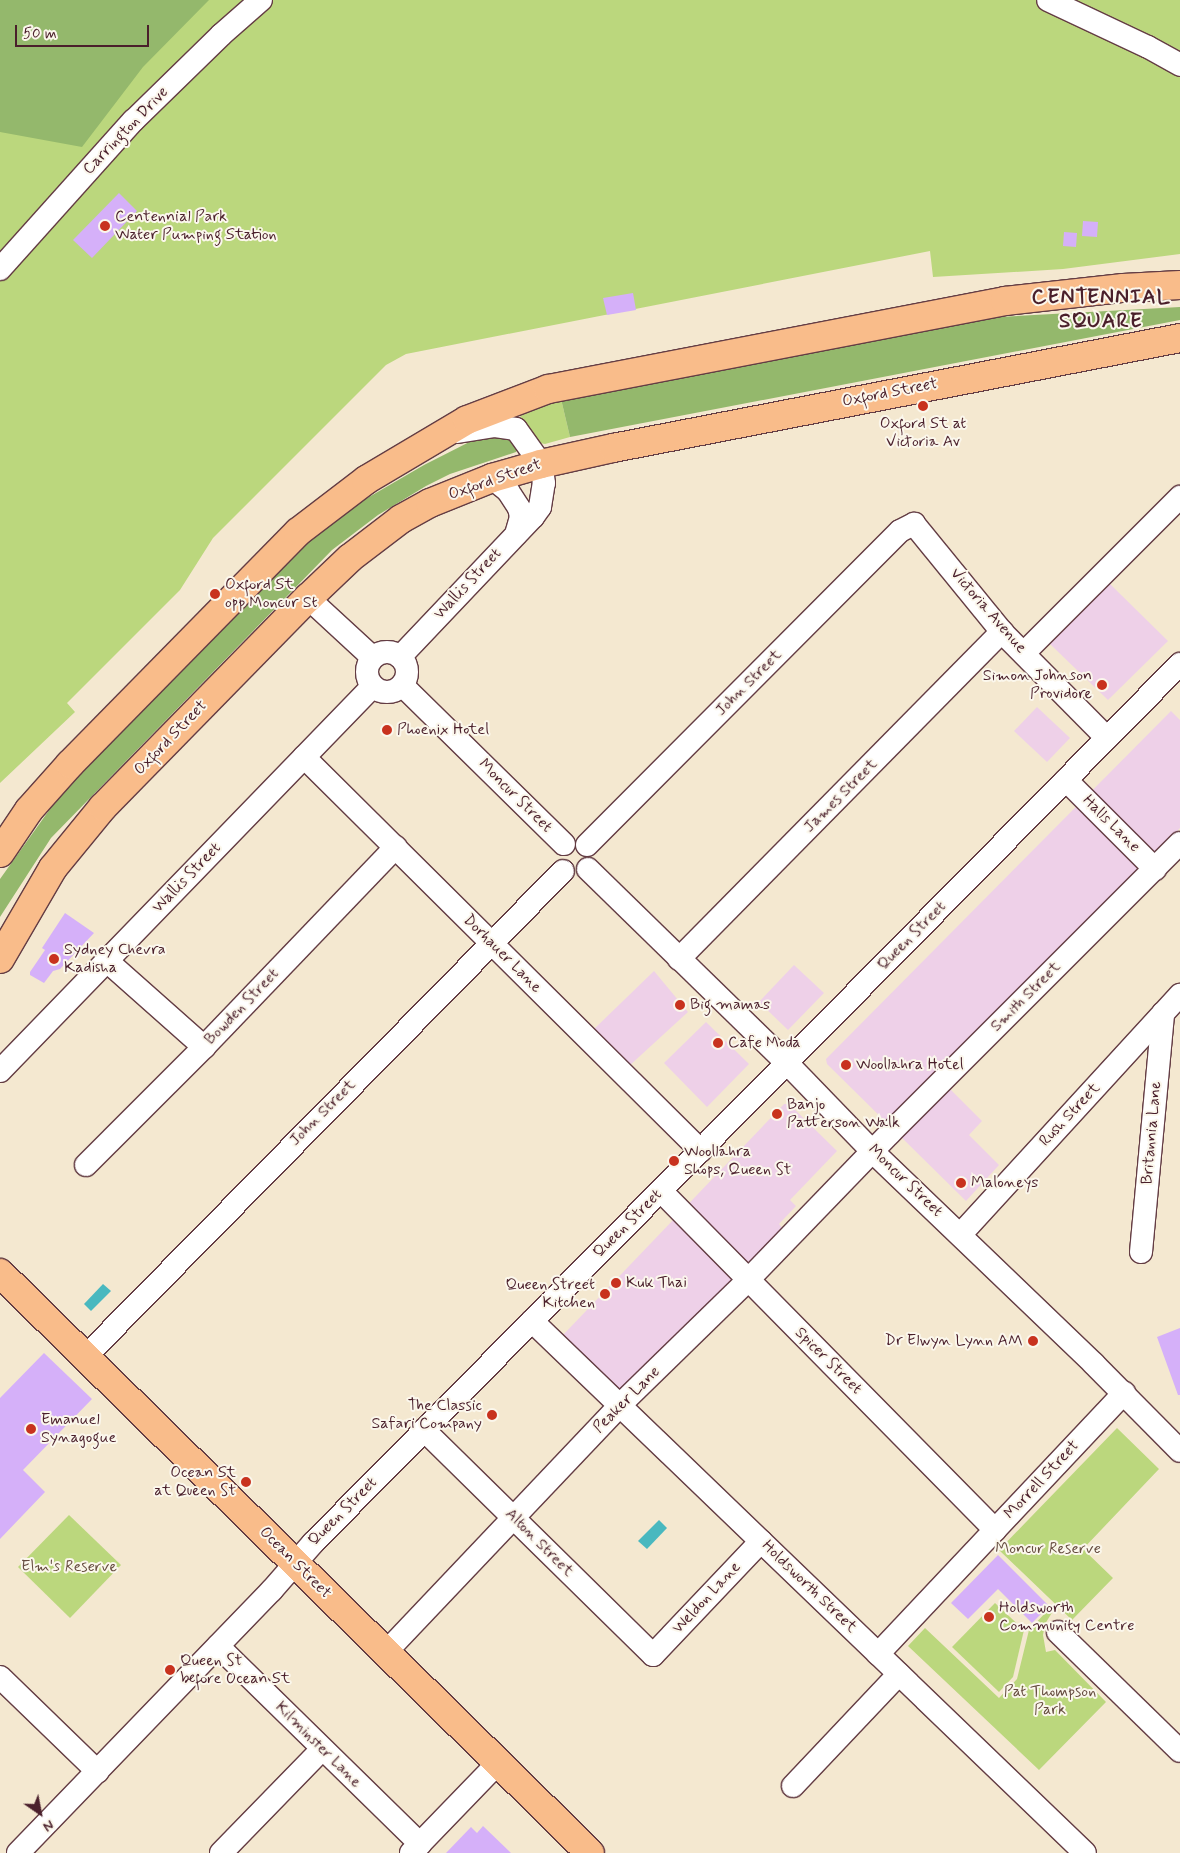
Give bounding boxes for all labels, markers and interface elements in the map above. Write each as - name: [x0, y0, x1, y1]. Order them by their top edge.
- scale bar: [18, 15, 151, 47]
- text: 50 m: [23, 24, 57, 44]
- street label: Carrington Drive: [80, 84, 172, 178]
- place label: Centennial Park Water Pumping Station: [115, 207, 272, 245]
- marker: Centennial Park Water Pumping Station: [99, 220, 111, 232]
- district label: CENTENNIAL SQUARE: [1029, 284, 1173, 334]
- street label: Oxford Street: [841, 374, 939, 412]
- marker: Oxford St at Victoria Av: [917, 400, 929, 412]
- place label: Oxford St at Victoria Av: [880, 414, 966, 452]
- street label: Oxford Street: [446, 455, 544, 505]
- street label: Wallis Street: [429, 543, 507, 625]
- street label: Victoria Avenue: [946, 564, 1030, 658]
- place label: Oxford St opp Moncur St: [225, 575, 318, 613]
- marker: Oxford St opp Moncur St: [209, 588, 221, 600]
- street label: John Street: [712, 646, 786, 720]
- place label: Simon Johnson Providore: [982, 666, 1092, 704]
- marker: Simon Johnson Providore: [1096, 679, 1108, 691]
- street label: Oxford Street: [131, 697, 211, 779]
- place label: Phoenix Hotel: [397, 720, 485, 740]
- marker: Phoenix Hotel: [381, 724, 393, 736]
- street label: Moncur Street: [473, 754, 557, 838]
- street label: James Street: [800, 755, 882, 837]
- street label: Halls Lane: [1079, 792, 1143, 856]
- street label: Wallis Street: [148, 838, 226, 918]
- street label: Queen Street: [873, 897, 951, 975]
- street label: Dorhauer Lane: [459, 911, 545, 997]
- place label: Sydney Chevra Kadisha: [64, 940, 166, 978]
- marker: Sydney Chevra Kadisha: [48, 953, 60, 965]
- street label: Smith Street: [987, 958, 1065, 1036]
- street label: Bowden Street: [200, 964, 284, 1050]
- place label: Big mamas: [690, 995, 766, 1015]
- marker: Big mamas: [674, 999, 686, 1011]
- place label: Cafe Moda: [728, 1033, 803, 1053]
- marker: Cafe Moda: [712, 1037, 724, 1049]
- place label: Woollahra Hotel: [856, 1055, 960, 1075]
- marker: Woollahra Hotel: [840, 1059, 852, 1071]
- street label: John Street: [286, 1076, 360, 1150]
- street label: Rush Street: [1036, 1079, 1104, 1151]
- street label: Britannia Lane: [1138, 1081, 1166, 1185]
- place label: Banjo Patterson Walk: [787, 1095, 900, 1133]
- marker: Banjo Patterson Walk: [771, 1108, 783, 1120]
- street label: Moncur Street: [863, 1140, 947, 1222]
- place label: Woollahra Shops, Queen St: [684, 1142, 789, 1180]
- marker: Woollahra Shops, Queen St: [668, 1155, 680, 1167]
- place label: Maloneys: [971, 1173, 1038, 1193]
- marker: Maloneys: [955, 1177, 967, 1189]
- street label: Queen Street: [589, 1185, 667, 1263]
- place label: Kuk Thai: [626, 1273, 686, 1293]
- place label: Queen Street Kitchen: [503, 1275, 595, 1313]
- marker: Kuk Thai: [610, 1277, 622, 1289]
- marker: Queen Street Kitchen: [599, 1288, 611, 1300]
- street label: Spicer Street: [789, 1322, 867, 1400]
- place label: Dr Elwyn Lynn AM: [891, 1331, 1023, 1351]
- marker: Dr Elwyn Lynn AM: [1027, 1335, 1039, 1347]
- street label: Peaker Lane: [590, 1363, 664, 1437]
- place label: The Classic Safari Company: [371, 1396, 482, 1434]
- marker: The Classic Safari Company: [486, 1409, 498, 1421]
- place label: Emanuel Synagogue: [41, 1410, 116, 1448]
- marker: Emanuel Synagogue: [25, 1423, 37, 1435]
- street label: Morrell Street: [1001, 1437, 1083, 1523]
- place label: Ocean St at Queen St: [154, 1463, 236, 1501]
- street label: Queen Street: [304, 1473, 382, 1551]
- marker: Ocean St at Queen St: [240, 1476, 252, 1488]
- street label: Alton Street: [501, 1505, 577, 1581]
- street label: Ocean Street: [255, 1523, 335, 1603]
- street label: Holdsworth Street: [757, 1537, 861, 1637]
- park label: Moncur Reserve: [995, 1539, 1101, 1559]
- park label: Elm's Reserve: [20, 1557, 118, 1577]
- street label: Weldon Lane: [670, 1560, 744, 1636]
- place label: Holdsworth Community Centre: [999, 1598, 1134, 1636]
- marker: Holdsworth Community Centre: [983, 1611, 995, 1623]
- place label: Queen St before Ocean St: [180, 1651, 288, 1689]
- marker: Queen St before Ocean St: [164, 1664, 176, 1676]
- park label: Pat Thompson Park: [1004, 1682, 1096, 1720]
- street label: Kilminster Lane: [272, 1699, 364, 1791]
- north arrow: [15, 1788, 65, 1838]
- text: N: [39, 1815, 57, 1836]

